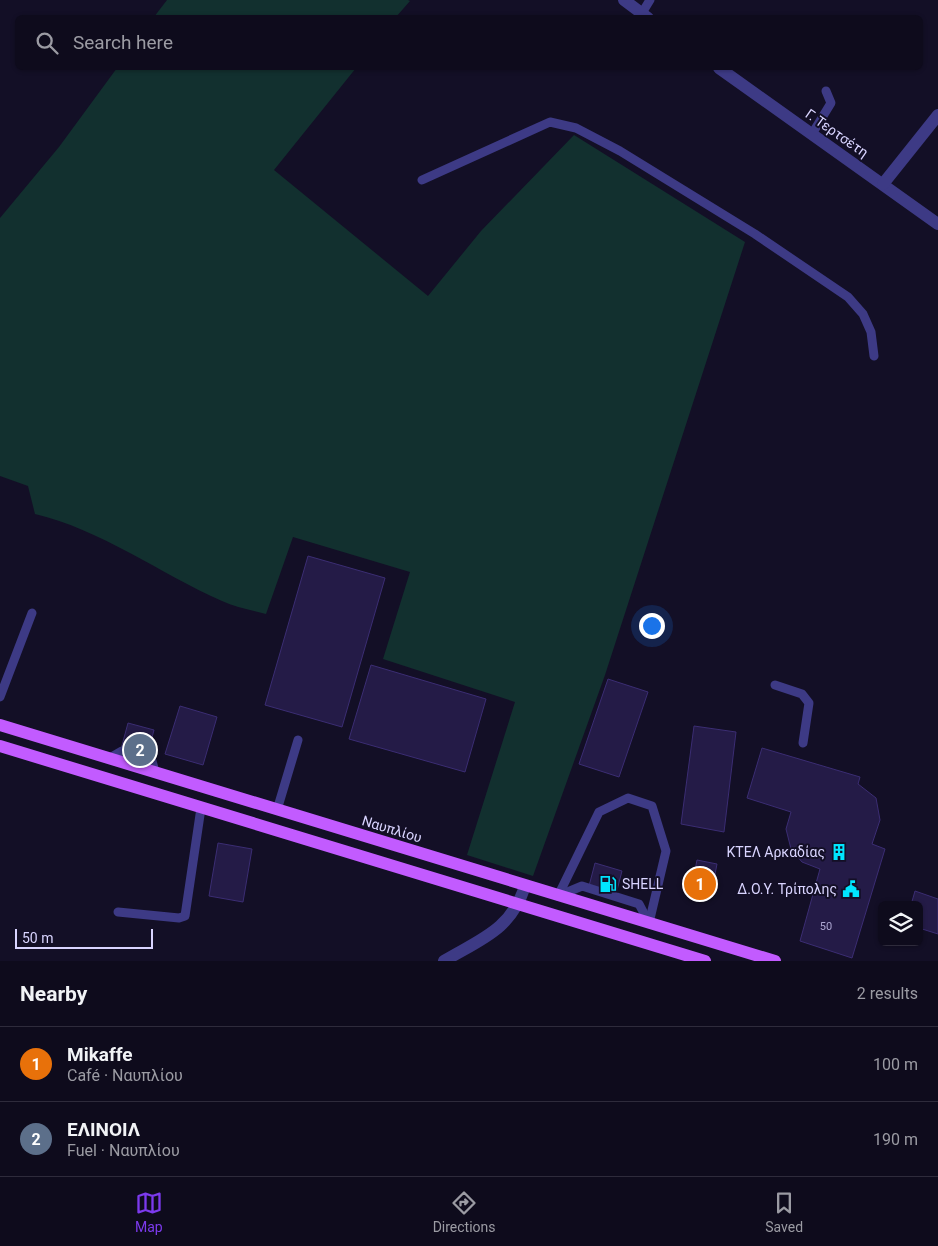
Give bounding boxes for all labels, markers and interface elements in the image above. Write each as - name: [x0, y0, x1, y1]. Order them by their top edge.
- search box: [15, 15, 923, 70]
- icon: search: [33, 29, 61, 57]
- text: Search here: [73, 31, 173, 54]
- street label: Γ. Τερτσέτη: [803, 106, 871, 160]
- your location: [639, 613, 665, 639]
- pin: 2: [124, 731, 156, 769]
- street label: Ναυπλίου: [360, 812, 424, 846]
- building icon: ΚΤΕΛ Αρκαδίας: [829, 842, 849, 862]
- place label: ΚΤΕΛ Αρκαδίας: [727, 844, 825, 860]
- pin: 1: [684, 865, 716, 903]
- fuel station icon: SHELL: [598, 874, 618, 894]
- place label: SHELL: [622, 876, 664, 892]
- public building icon: Δ.Ο.Υ. Τρίπολης: [841, 879, 861, 899]
- place label: Δ.Ο.Υ. Τρίπολης: [737, 881, 837, 897]
- map controls: [878, 901, 923, 946]
- button: layers: [878, 901, 923, 946]
- house number: 50: [820, 920, 832, 933]
- scale bar: [15, 926, 152, 949]
- text: 50 m: [22, 930, 54, 946]
- text: Nearby: [20, 982, 87, 1006]
- text: 2 results: [857, 984, 918, 1003]
- text: Mikaffe: [67, 1043, 133, 1066]
- text: 1: [31, 1055, 41, 1074]
- text: 100 m: [873, 1055, 918, 1074]
- text: Café · Ναυπλίου: [67, 1066, 183, 1085]
- text: ΕΛΙΝΟΙΛ: [67, 1118, 140, 1141]
- text: 2: [31, 1130, 41, 1149]
- text: 190 m: [873, 1130, 918, 1149]
- text: Fuel · Ναυπλίου: [67, 1141, 180, 1160]
- tab: Map: [135, 1189, 163, 1235]
- tab: Directions: [433, 1189, 496, 1235]
- tab: Saved: [765, 1189, 803, 1235]

